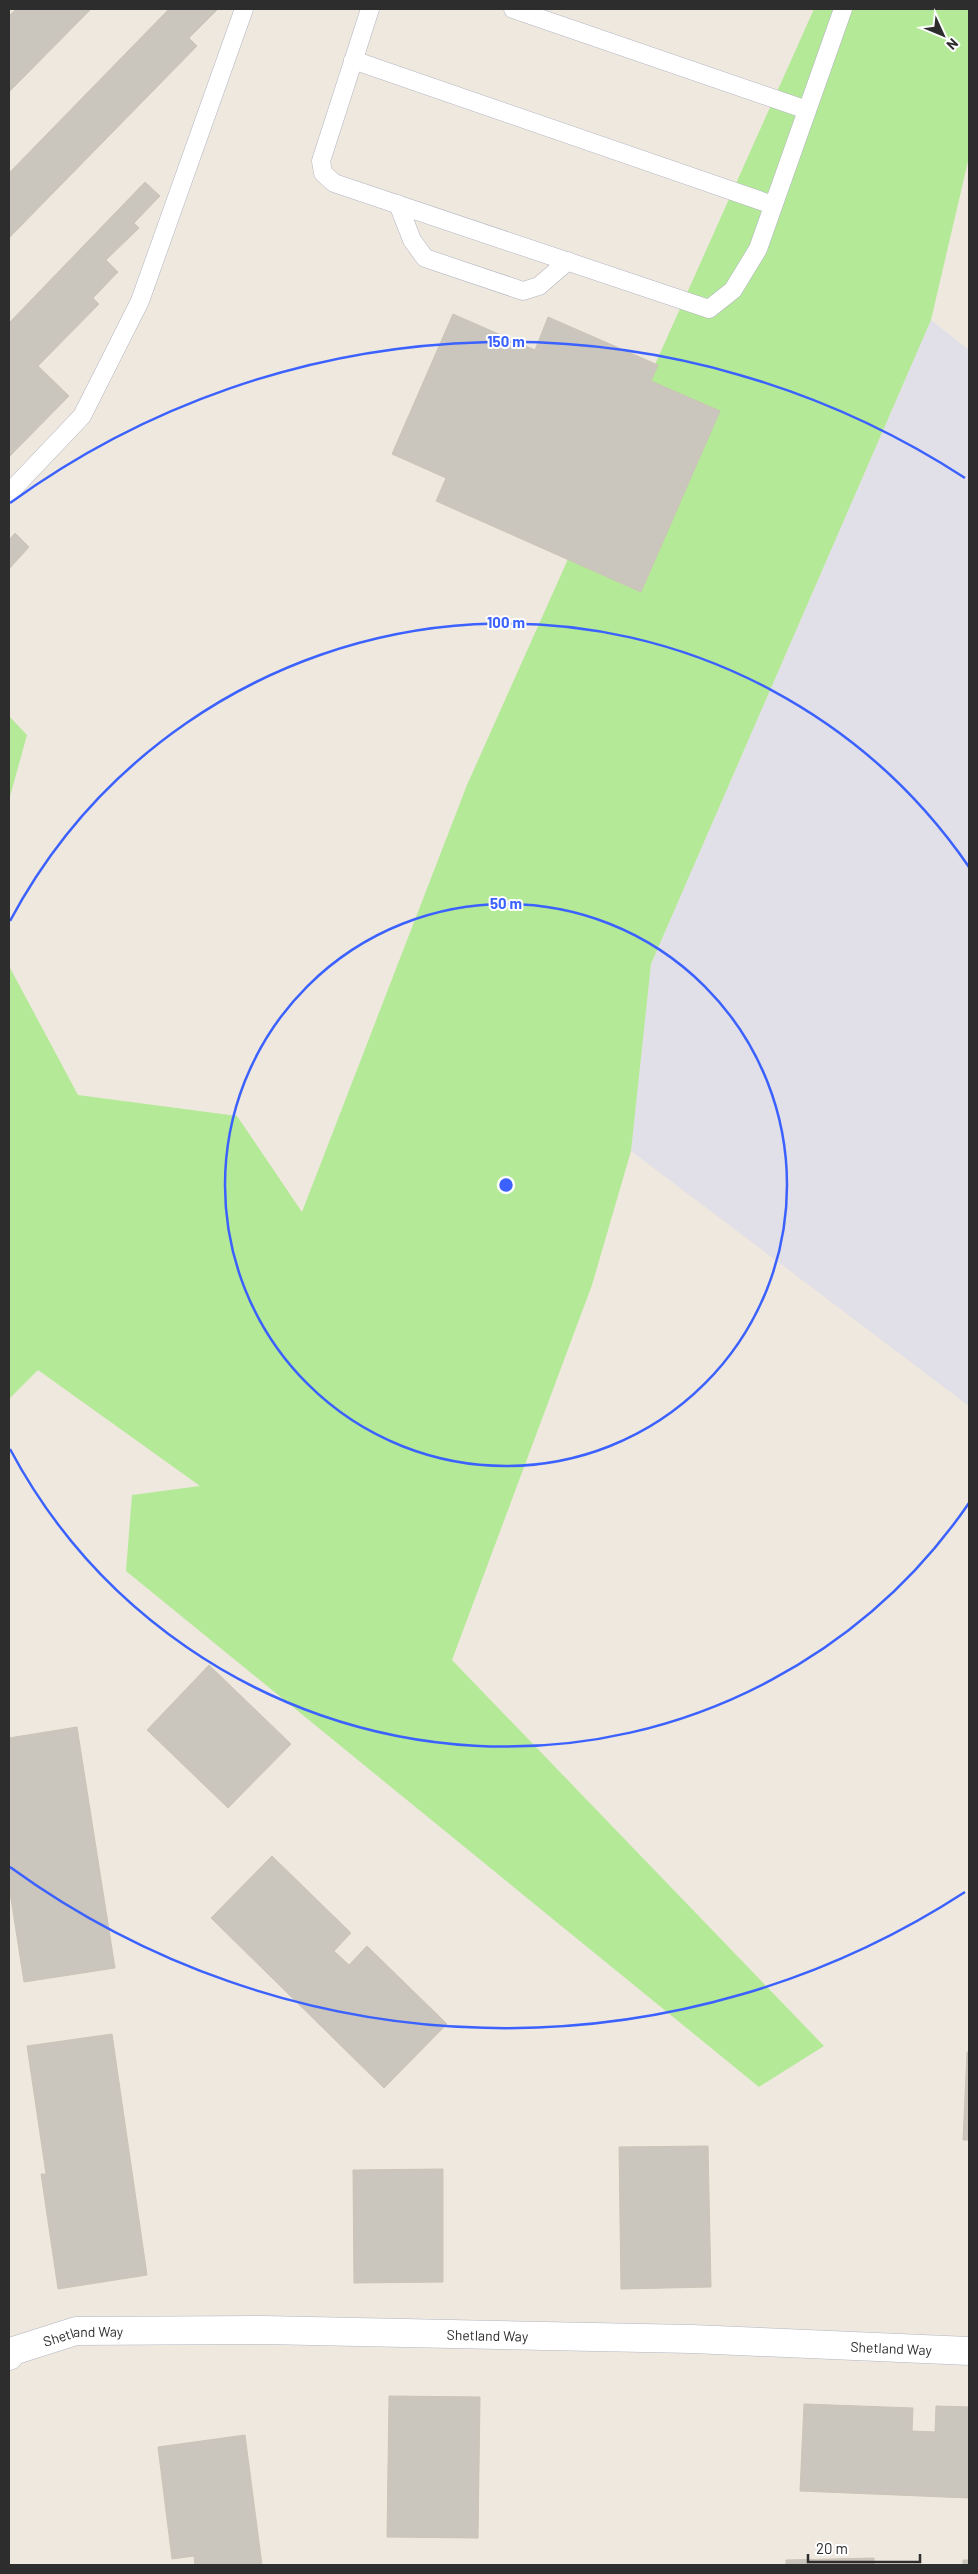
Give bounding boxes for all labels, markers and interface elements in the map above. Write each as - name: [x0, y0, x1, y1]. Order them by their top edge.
- north arrow: [918, 10, 968, 60]
- text: N: [943, 35, 962, 54]
- text: 150 m: [487, 332, 525, 350]
- text: 100 m: [487, 613, 525, 631]
- text: 50 m: [490, 894, 522, 912]
- centre of rings: [497, 1176, 515, 1194]
- street label: Shetland Way: [41, 2322, 124, 2349]
- street label: Shetland Way: [446, 2325, 529, 2344]
- street label: Shetland Way: [850, 2337, 933, 2358]
- scale bar: [808, 2532, 920, 2564]
- text: 20 m: [816, 2539, 848, 2557]

